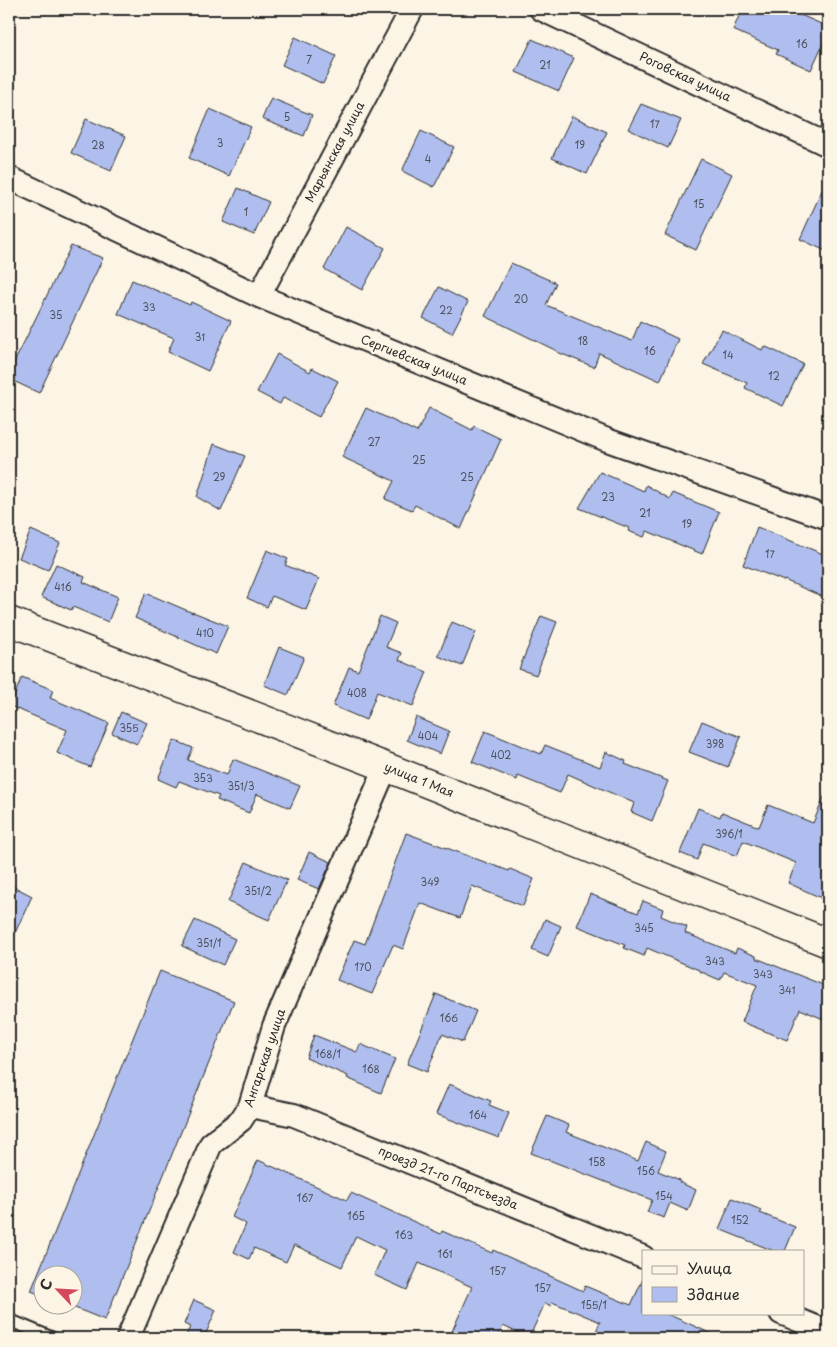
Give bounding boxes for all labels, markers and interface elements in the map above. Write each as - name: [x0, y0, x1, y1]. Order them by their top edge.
- house number: 16: [796, 36, 808, 51]
- street label: Роговская улица: [637, 47, 735, 105]
- house number: 7: [306, 52, 312, 67]
- house number: 21: [539, 57, 551, 72]
- street label: Марьянская улица: [300, 98, 368, 205]
- house number: 5: [284, 109, 290, 124]
- house number: 17: [650, 116, 661, 131]
- house number: 3: [217, 135, 223, 150]
- house number: 28: [91, 137, 105, 152]
- house number: 19: [575, 137, 585, 152]
- house number: 4: [425, 151, 432, 166]
- house number: 15: [694, 196, 704, 211]
- house number: 1: [244, 204, 248, 219]
- house number: 20: [514, 291, 528, 306]
- house number: 33: [142, 299, 156, 314]
- house number: 22: [439, 302, 453, 317]
- house number: 35: [50, 307, 62, 322]
- house number: 31: [195, 329, 205, 344]
- street label: Сергиевская улица: [358, 329, 471, 389]
- house number: 18: [578, 333, 588, 348]
- house number: 16: [644, 343, 656, 358]
- house number: 14: [722, 347, 734, 362]
- house number: 12: [768, 368, 780, 383]
- house number: 27: [368, 434, 381, 449]
- house number: 25: [412, 452, 426, 467]
- house number: 29: [213, 469, 226, 484]
- house number: 25: [460, 469, 474, 484]
- house number: 23: [601, 489, 615, 504]
- house number: 21: [639, 505, 651, 520]
- house number: 19: [682, 516, 692, 531]
- house number: 17: [765, 546, 776, 561]
- house number: 416: [54, 579, 72, 594]
- house number: 410: [196, 625, 214, 640]
- house number: 408: [347, 685, 367, 700]
- house number: 355: [119, 720, 139, 735]
- house number: 404: [418, 728, 439, 743]
- house number: 398: [706, 736, 724, 751]
- house number: 402: [491, 747, 511, 762]
- street label: улица 1 Мая: [382, 757, 457, 801]
- house number: 353: [193, 770, 213, 785]
- house number: 351/3: [227, 778, 255, 793]
- house number: 396/1: [715, 826, 743, 841]
- house number: 349: [421, 874, 440, 889]
- house number: 351/2: [244, 883, 272, 898]
- house number: 345: [634, 920, 654, 935]
- house number: 351/1: [197, 935, 221, 950]
- house number: 343: [705, 953, 725, 968]
- house number: 170: [354, 959, 372, 974]
- house number: 343: [753, 966, 773, 981]
- house number: 341: [778, 982, 796, 997]
- street label: Ангарская улица: [239, 1006, 289, 1109]
- house number: 166: [440, 1010, 458, 1025]
- house number: 168/1: [315, 1046, 341, 1061]
- house number: 168: [362, 1061, 380, 1076]
- house number: 164: [469, 1107, 487, 1122]
- street label: проезд 21-го Партсъезда: [376, 1141, 521, 1214]
- house number: 158: [588, 1154, 606, 1169]
- house number: 156: [637, 1163, 655, 1178]
- house number: 154: [655, 1188, 673, 1203]
- house number: 167: [297, 1190, 314, 1205]
- house number: 165: [347, 1208, 365, 1223]
- house number: 152: [731, 1212, 749, 1227]
- house number: 163: [395, 1227, 413, 1242]
- house number: 161: [438, 1246, 453, 1261]
- legend: [642, 1250, 804, 1314]
- text: Улица: [687, 1256, 732, 1279]
- house number: 157: [490, 1263, 507, 1278]
- north arrow: [32, 1264, 82, 1314]
- text: С: [34, 1275, 58, 1294]
- house number: 157: [535, 1280, 552, 1295]
- text: Здание: [687, 1282, 740, 1305]
- house number: 155/1: [581, 1297, 607, 1312]

